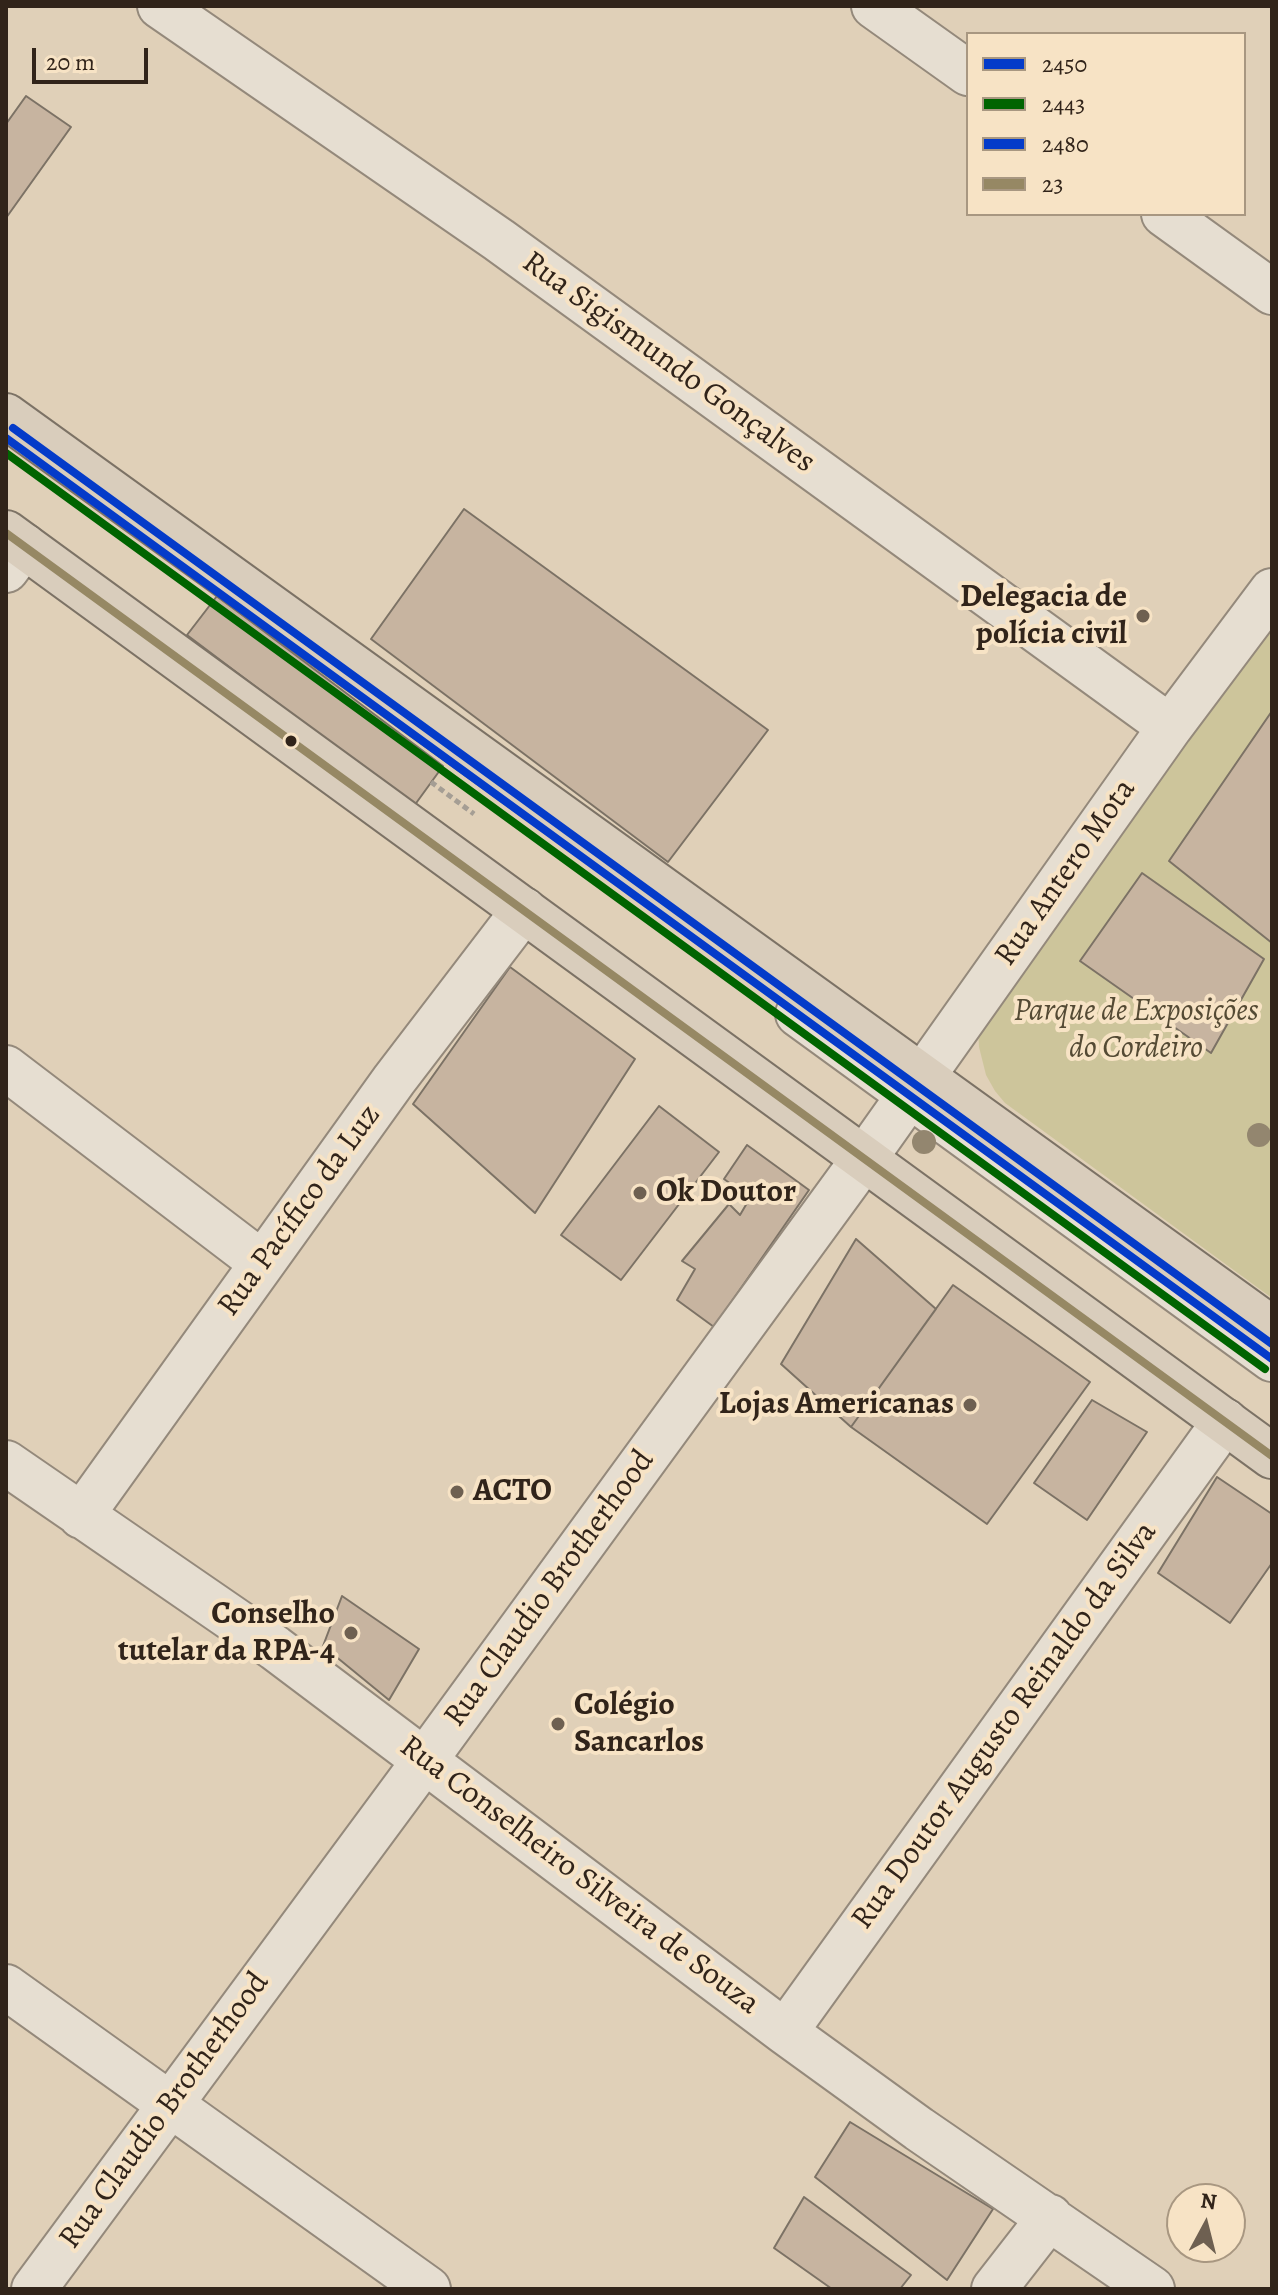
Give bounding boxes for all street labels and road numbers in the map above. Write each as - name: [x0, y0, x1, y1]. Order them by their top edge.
- street label: Rua Sigismundo Gonçalves: [514, 244, 822, 482]
- street label: Rua Antero Mota: [987, 772, 1145, 974]
- street label: Rua Pacífico da Luz: [210, 1098, 390, 1324]
- street label: Rua Claudio Brotherhood: [437, 1443, 663, 1735]
- street label: Rua Doutor Augusto Reinaldo da Silva: [844, 1515, 1166, 1937]
- street label: Rua Conselheiro Silveira de Souza: [392, 1728, 766, 2024]
- street label: Rua Claudio Brotherhood: [52, 1965, 278, 2257]

